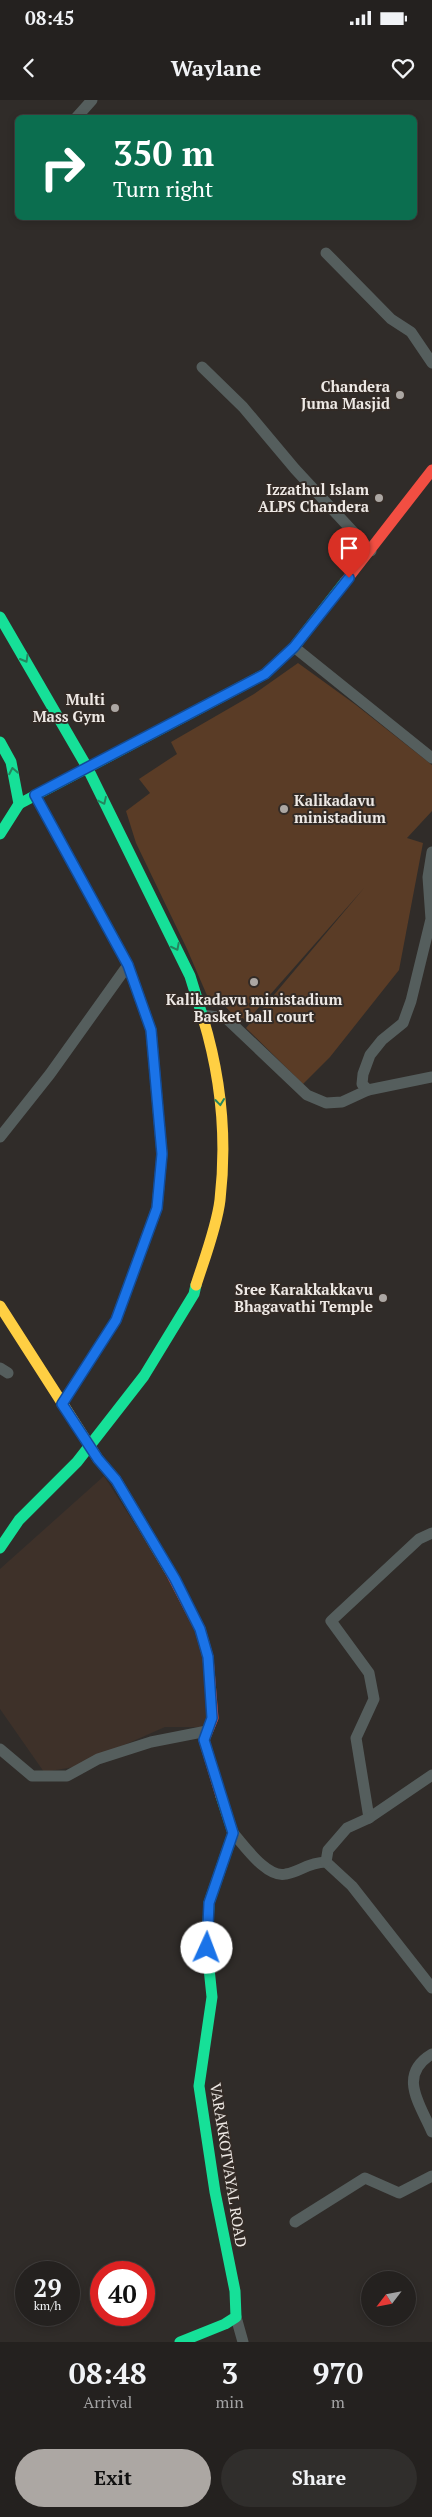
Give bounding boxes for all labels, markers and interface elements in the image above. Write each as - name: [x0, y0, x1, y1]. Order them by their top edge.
- text: 08:45: [25, 5, 74, 30]
- text: Waylane: [171, 53, 261, 82]
- icon: back: [15, 54, 43, 82]
- icon: heart: [389, 54, 417, 82]
- text: 350 m: [113, 130, 214, 176]
- icon: right: [30, 135, 95, 200]
- text: Turn right: [113, 174, 213, 203]
- place label: Chandera Juma Masjid: [301, 376, 391, 413]
- marker: Chandera Juma Masjid: [394, 389, 406, 401]
- place label: Izzathul Islam ALPS Chandera: [258, 479, 370, 516]
- marker: Izzathul Islam ALPS Chandera: [373, 492, 385, 504]
- pin: [328, 527, 370, 578]
- icon: arrive: [335, 534, 363, 562]
- one-way arrow: [18, 654, 28, 663]
- place label: Multi Mass Gym: [33, 689, 105, 726]
- marker: Multi Mass Gym: [109, 702, 121, 714]
- one-way arrow: [8, 767, 19, 776]
- place label: Kalikadavu ministadium: [294, 790, 386, 827]
- one-way arrow: [97, 796, 107, 805]
- marker: Kalikadavu ministadium: [278, 803, 290, 815]
- one-way arrow: [170, 942, 180, 951]
- marker: Kalikadavu ministadium Basket ball court: [248, 976, 260, 988]
- place label: Kalikadavu ministadium Basket ball court: [166, 989, 342, 1026]
- one-way arrow: [214, 1098, 225, 1106]
- place label: Sree Karakkakkavu Bhagavathi Temple: [234, 1279, 374, 1316]
- marker: Sree Karakkakkavu Bhagavathi Temple: [377, 1292, 389, 1304]
- position arrow: [180, 1921, 232, 1973]
- street label: VARAKKOTVAYAL ROAD: [206, 2081, 252, 2249]
- speed limit sign: 40: [90, 2261, 155, 2326]
- text: 29: [33, 2271, 62, 2304]
- north arrow: [361, 2271, 416, 2326]
- map controls: [361, 2271, 416, 2326]
- text: km/h: [34, 2298, 61, 2313]
- text: 08:48: [69, 2353, 147, 2393]
- text: 3: [221, 2353, 238, 2393]
- text: 970: [312, 2353, 363, 2393]
- text: Arrival: [83, 2391, 132, 2413]
- text: min: [216, 2391, 244, 2413]
- text: m: [331, 2391, 345, 2413]
- button: Exit: [15, 2449, 211, 2507]
- button: Share: [221, 2449, 417, 2507]

